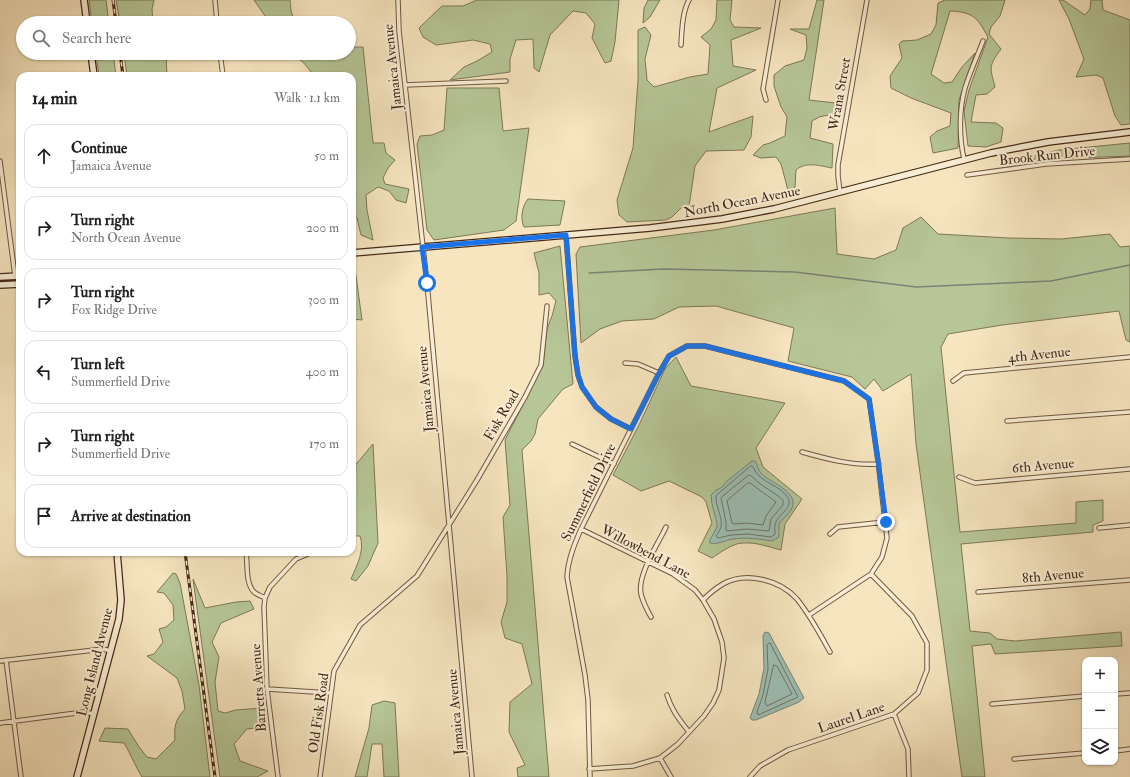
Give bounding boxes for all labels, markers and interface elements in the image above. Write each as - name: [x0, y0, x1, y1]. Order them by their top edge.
- search box: [16, 16, 356, 60]
- street label: Jamaica Avenue: [380, 23, 406, 112]
- icon: search: [30, 27, 52, 49]
- text: Search here: [62, 29, 131, 48]
- street label: Wrana Street: [825, 56, 854, 133]
- text: 14 min: [32, 88, 77, 109]
- text: Walk · 1.1 km: [274, 90, 340, 106]
- text: Continue: [71, 139, 127, 158]
- street label: Brook Run Drive: [998, 142, 1096, 169]
- icon: ahead: [33, 145, 55, 167]
- text: 50 m: [314, 148, 339, 164]
- text: Jamaica Avenue: [71, 158, 151, 174]
- street label: North Ocean Avenue: [682, 182, 802, 221]
- text: Turn right: [71, 211, 134, 230]
- icon: right: [33, 217, 55, 239]
- text: 200 m: [306, 220, 339, 236]
- text: North Ocean Avenue: [71, 230, 181, 246]
- route start: [418, 274, 436, 292]
- text: Turn right: [71, 283, 134, 302]
- icon: right: [33, 289, 55, 311]
- text: 300 m: [308, 292, 339, 308]
- text: Fox Ridge Drive: [71, 302, 157, 318]
- street label: 4th Avenue: [1007, 343, 1071, 366]
- street label: Jamaica Avenue: [413, 345, 438, 434]
- text: Turn left: [71, 355, 125, 374]
- icon: left: [33, 361, 55, 383]
- text: 400 m: [306, 364, 339, 380]
- text: Summerfield Drive: [71, 374, 170, 390]
- street label: Fisk Road: [480, 387, 523, 444]
- text: Turn right: [71, 427, 134, 446]
- icon: right: [33, 433, 55, 455]
- text: 170 m: [309, 436, 339, 452]
- street label: Summerfield Drive: [557, 440, 620, 544]
- text: Summerfield Drive: [71, 446, 170, 462]
- street label: 6th Avenue: [1011, 454, 1075, 477]
- icon: arrive: [33, 505, 55, 527]
- text: Arrive at destination: [71, 507, 191, 526]
- route end: [877, 513, 895, 531]
- street label: Willowbend Lane: [597, 520, 694, 582]
- street label: 8th Avenue: [1021, 564, 1085, 587]
- street label: Long Island Avenue: [73, 606, 116, 718]
- street label: Barretts Avenue: [247, 643, 270, 733]
- map controls: [1082, 657, 1118, 765]
- button: +: [1082, 657, 1118, 693]
- street label: Jamaica Avenue: [443, 668, 468, 757]
- street label: Old Fisk Road: [304, 672, 333, 754]
- button: −: [1082, 693, 1118, 729]
- street label: Laurel Lane: [815, 698, 887, 737]
- button: layers: [1082, 729, 1118, 765]

